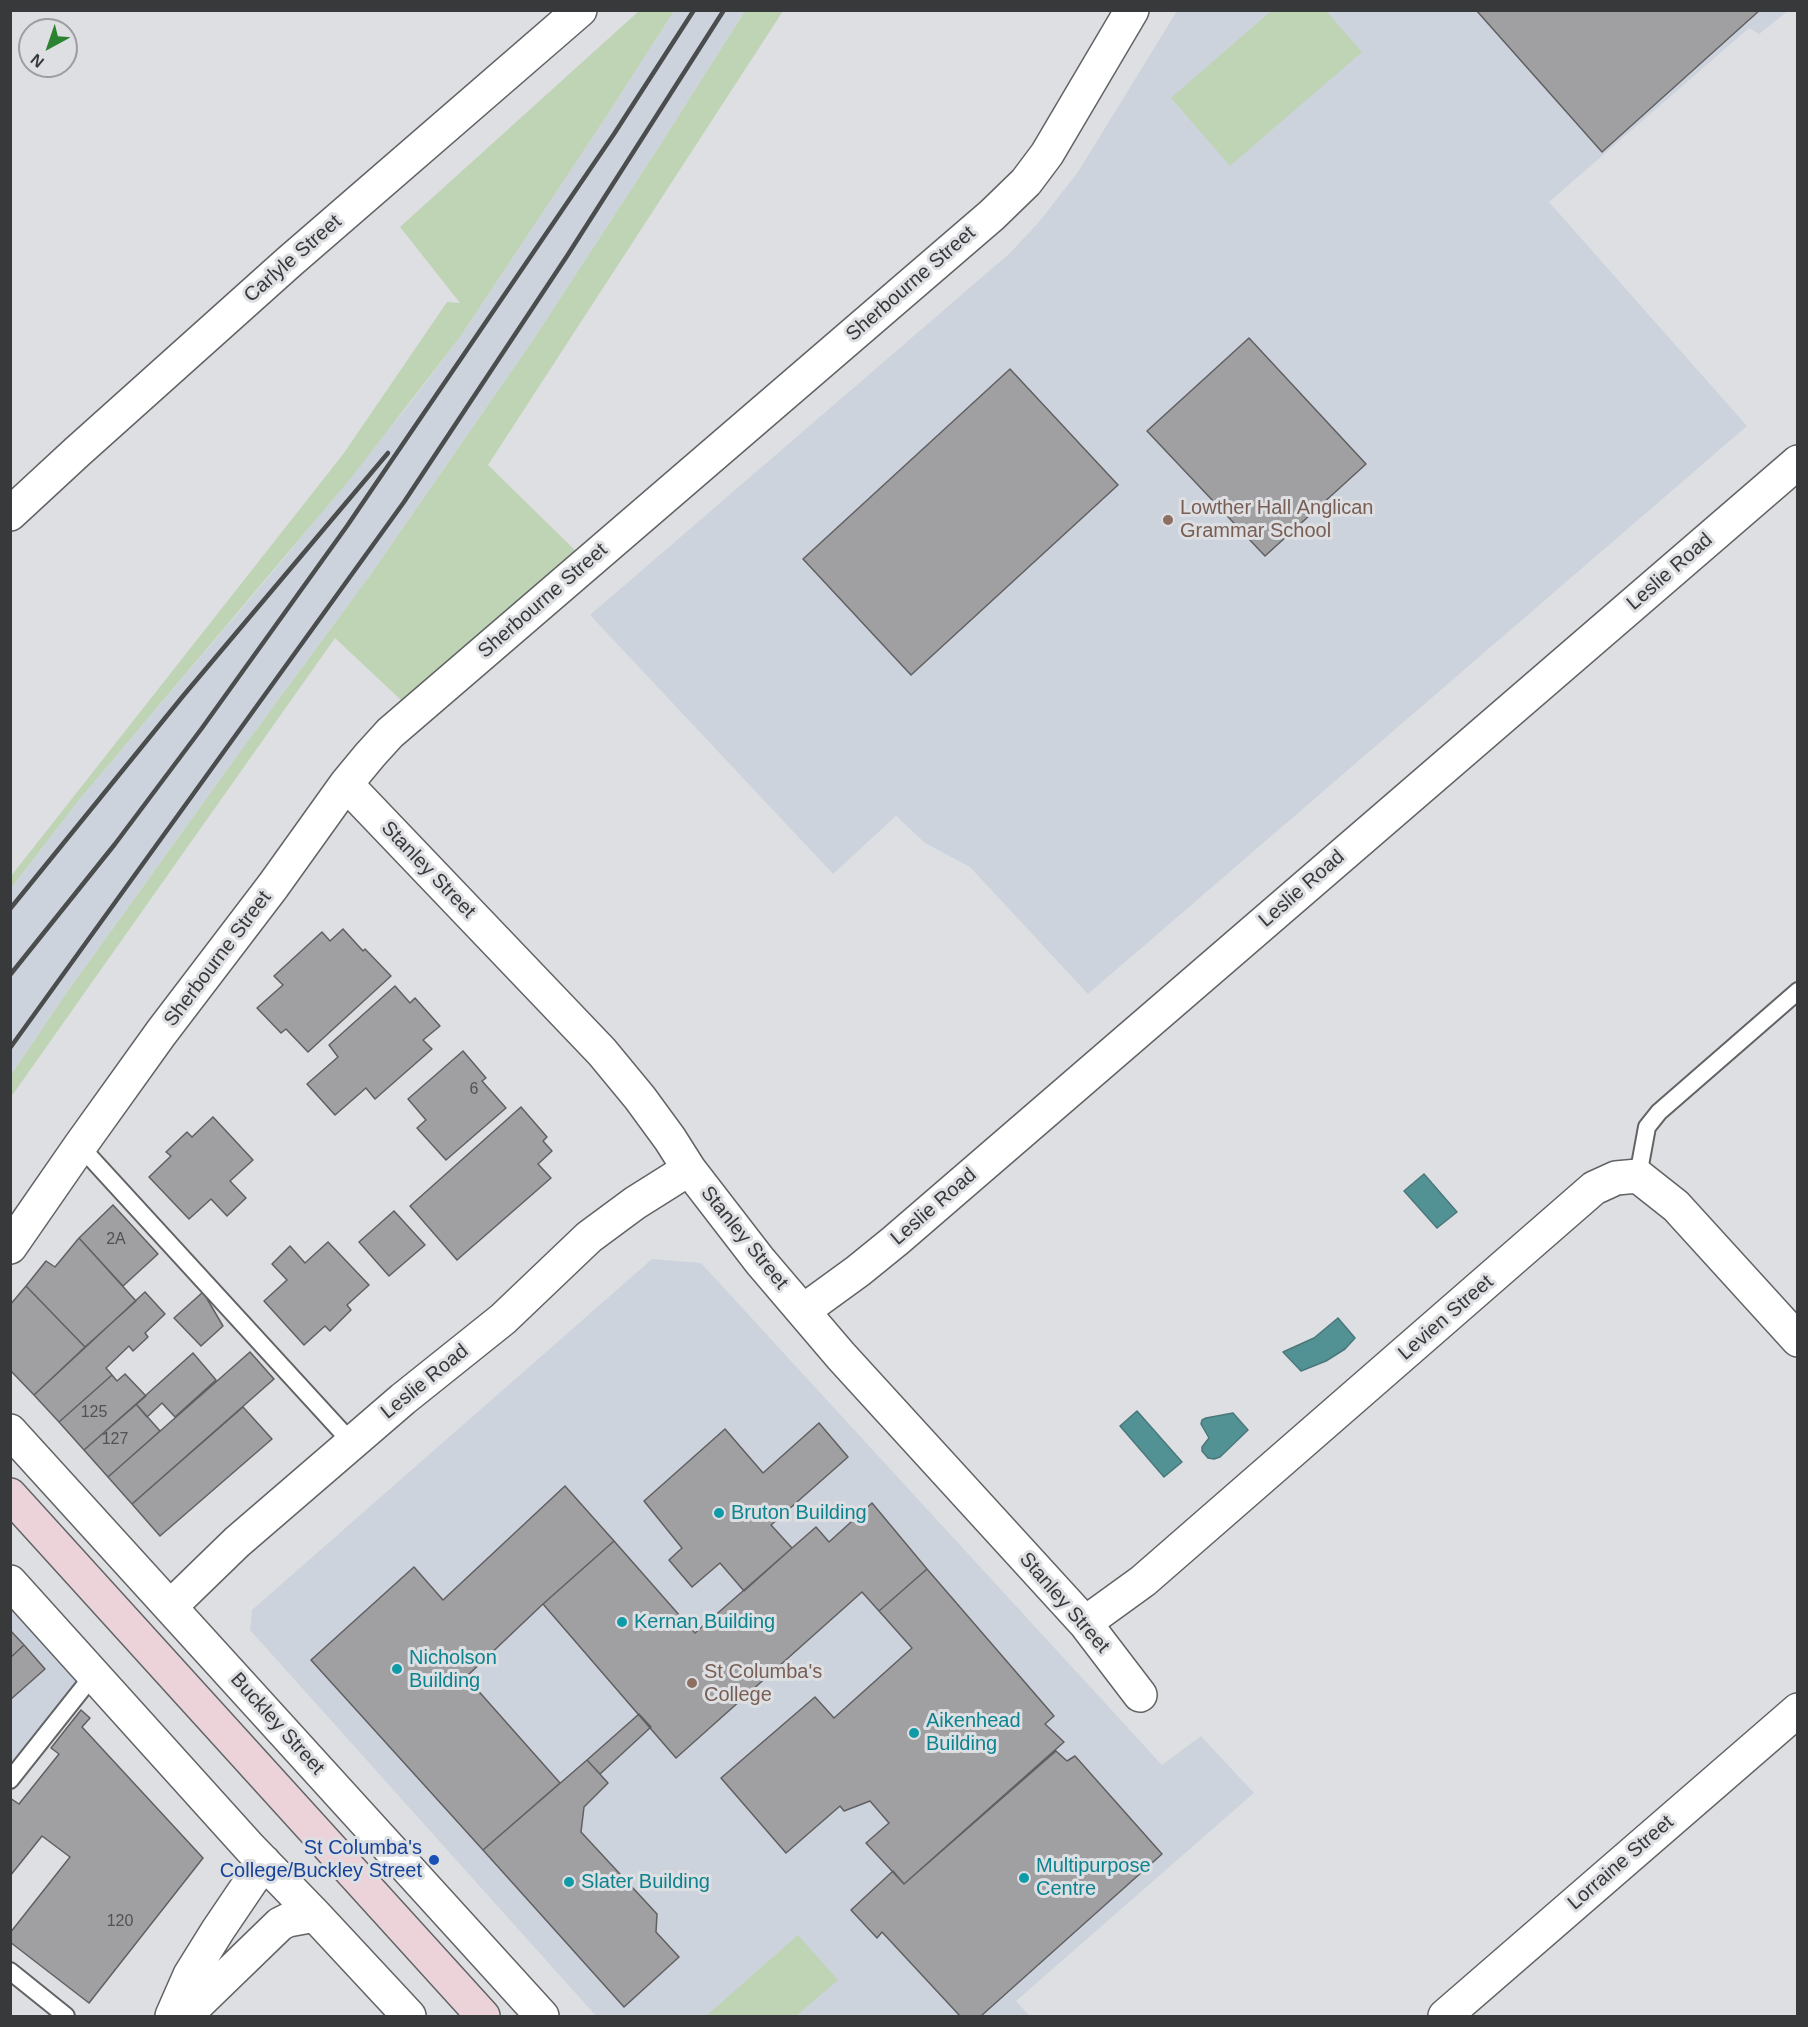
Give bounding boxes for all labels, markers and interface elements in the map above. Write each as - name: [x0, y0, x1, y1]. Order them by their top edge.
- north arrow: [18, 18, 78, 78]
- text: N: [28, 50, 47, 71]
- street label: Carlyle Street: [239, 210, 347, 308]
- street label: Sherbourne Street: [841, 221, 981, 347]
- place label: Lowther Hall Anglican Grammar School: [1180, 496, 1373, 543]
- marker: Lowther Hall Anglican Grammar School: [1161, 513, 1175, 527]
- street label: Leslie Road: [1622, 528, 1718, 616]
- street label: Sherbourne Street: [473, 538, 613, 664]
- street label: Stanley Street: [376, 816, 480, 924]
- street label: Leslie Road: [1254, 845, 1350, 933]
- street label: Sherbourne Street: [159, 887, 277, 1031]
- house number: 6: [470, 1080, 478, 1100]
- street label: Leslie Road: [886, 1163, 982, 1251]
- street label: Stanley Street: [695, 1182, 793, 1294]
- house number: 2A: [106, 1230, 126, 1250]
- street label: Levien Street: [1394, 1270, 1498, 1366]
- street label: Leslie Road: [376, 1339, 474, 1425]
- house number: 125: [81, 1403, 107, 1423]
- house number: 127: [102, 1430, 128, 1450]
- place label: Bruton Building: [731, 1501, 867, 1525]
- marker: Bruton Building: [712, 1506, 726, 1520]
- street label: Stanley Street: [1014, 1548, 1114, 1658]
- place label: Kernan Building: [634, 1610, 775, 1634]
- marker: Kernan Building: [615, 1615, 629, 1629]
- place label: Nicholson Building: [409, 1646, 497, 1693]
- place label: St Columba's College: [704, 1660, 822, 1707]
- marker: Nicholson Building: [390, 1662, 404, 1676]
- street label: Buckley Street: [225, 1668, 329, 1780]
- marker: St Columba's College: [685, 1676, 699, 1690]
- place label: Aikenhead Building: [926, 1709, 1021, 1756]
- marker: Aikenhead Building: [907, 1726, 921, 1740]
- street label: Lorraine Street: [1563, 1811, 1679, 1915]
- place label: St Columba's College/Buckley Street: [220, 1836, 422, 1883]
- marker: St Columba's College/Buckley Street: [427, 1853, 441, 1867]
- place label: Multipurpose Centre: [1036, 1854, 1151, 1901]
- place label: Slater Building: [581, 1870, 710, 1894]
- marker: Multipurpose Centre: [1017, 1871, 1031, 1885]
- marker: Slater Building: [562, 1875, 576, 1889]
- house number: 120: [107, 1912, 133, 1932]

